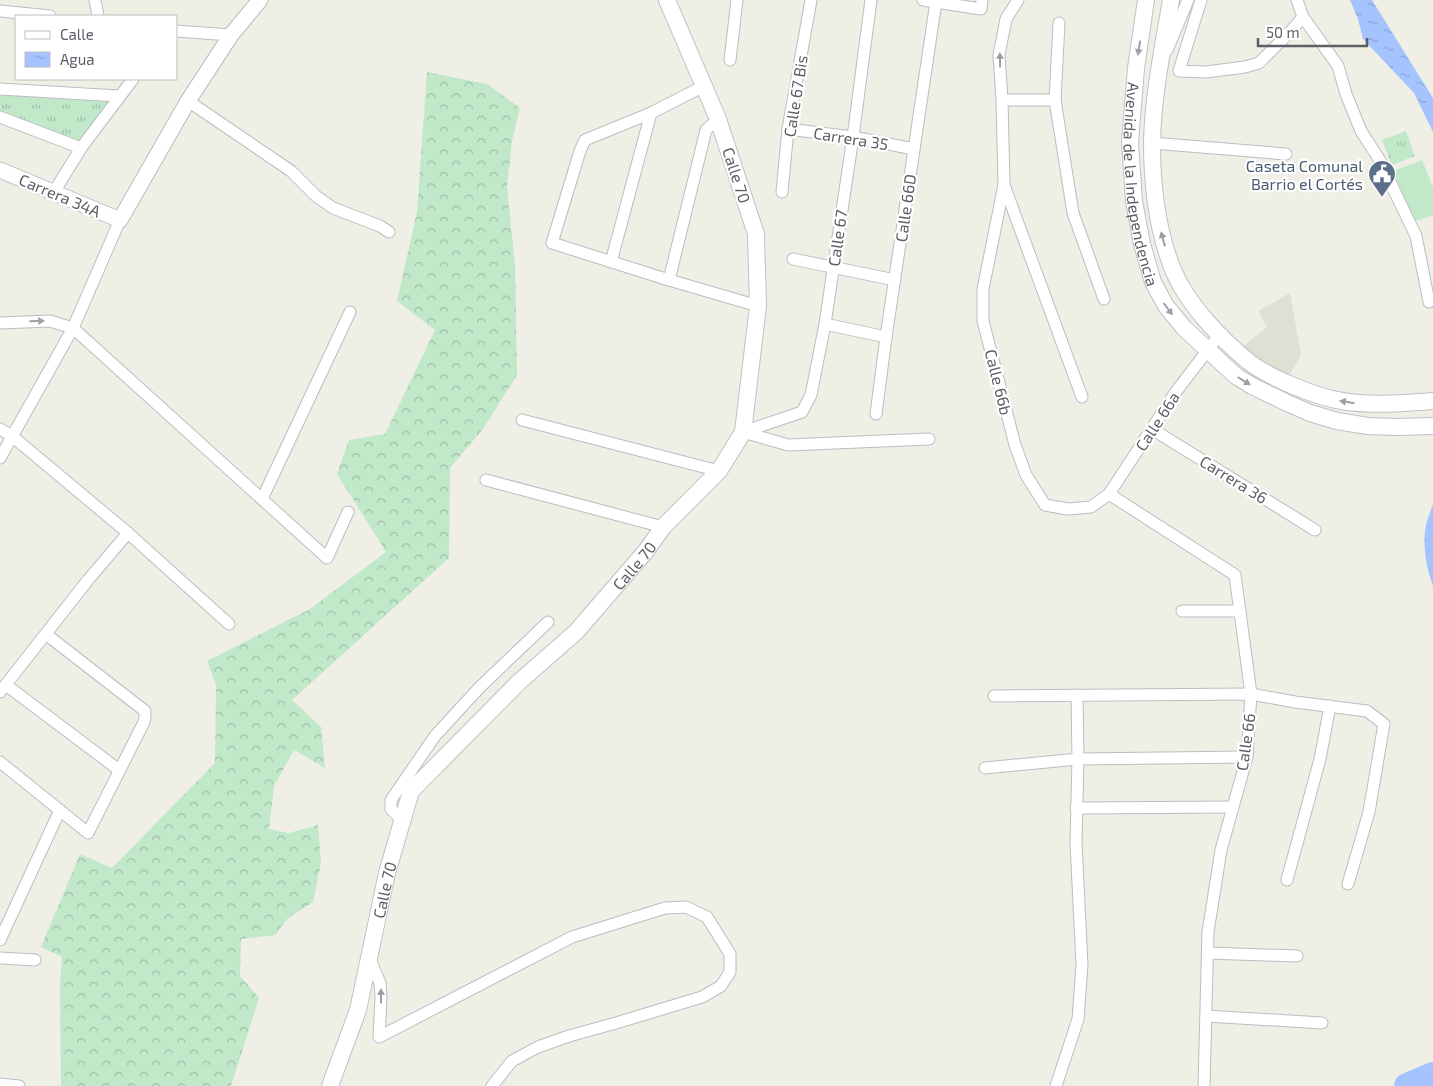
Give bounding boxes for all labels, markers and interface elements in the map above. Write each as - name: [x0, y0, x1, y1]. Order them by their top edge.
- legend: [15, 15, 178, 80]
- scale bar: [1258, 15, 1367, 47]
- text: 50 m: [1266, 23, 1300, 41]
- text: Calle: [60, 25, 94, 43]
- one-way arrow: [1135, 41, 1143, 57]
- text: Agua: [60, 50, 95, 68]
- one-way arrow: [996, 51, 1004, 67]
- street label: Calle 67 Bis: [779, 54, 811, 138]
- street label: Avenida de la Independencia: [1120, 81, 1163, 288]
- street label: Carrera 35: [812, 123, 890, 153]
- street label: Calle 70: [719, 145, 755, 205]
- place label: Caseta Comunal Barrio el Cortés: [1246, 156, 1363, 193]
- public building icon: Caseta Comunal Barrio el Cortés: [1367, 159, 1397, 198]
- street label: Carrera 34A: [16, 169, 104, 221]
- street label: Calle 66D: [891, 173, 919, 243]
- street label: Calle 67: [824, 208, 850, 268]
- one-way arrow: [1159, 231, 1167, 246]
- one-way arrow: [1163, 302, 1173, 315]
- one-way arrow: [29, 317, 45, 325]
- street label: Calle 66b: [982, 347, 1016, 417]
- one-way arrow: [1237, 376, 1251, 386]
- street label: Calle 66a: [1131, 388, 1183, 454]
- one-way arrow: [1339, 397, 1355, 405]
- street label: Carrera 36: [1197, 451, 1271, 507]
- street label: Calle 70: [608, 537, 660, 593]
- street label: Calle 66: [1232, 712, 1258, 772]
- street label: Calle 70: [368, 859, 399, 920]
- one-way arrow: [377, 988, 385, 1004]

